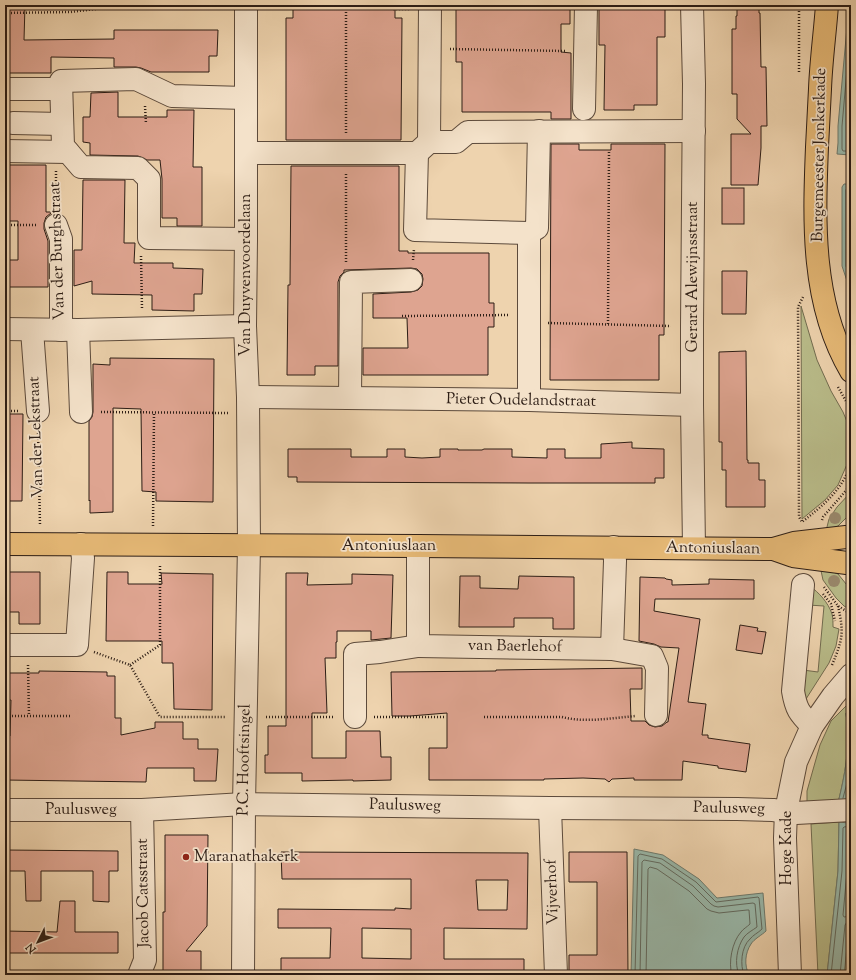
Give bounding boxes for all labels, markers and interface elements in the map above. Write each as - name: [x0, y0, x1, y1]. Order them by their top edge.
- street label: Burgemeester Jonkerkade: [807, 68, 833, 242]
- street label: Van der Burghstraat: [44, 181, 72, 320]
- street label: Van Duyvenvoordelaan: [235, 193, 258, 356]
- street label: Gerard Alewijnsstraat: [682, 201, 705, 353]
- street label: Van der Lekstraat: [23, 375, 51, 498]
- street label: Pieter Oudelandstraat: [446, 388, 597, 414]
- street label: Antoniuslaan: [342, 535, 437, 558]
- street label: Antoniuslaan: [666, 537, 761, 561]
- street label: van Baerlehof: [468, 635, 564, 659]
- street label: P.C. Hooftsingel: [233, 703, 257, 816]
- street label: Paulusweg: [369, 794, 441, 818]
- street label: Paulusweg: [693, 797, 765, 821]
- street label: Paulusweg: [45, 799, 117, 822]
- street label: Hoge Kade: [776, 810, 799, 886]
- street label: Jacob Catsstraat: [132, 838, 156, 949]
- place label: Maranathakerk: [194, 846, 299, 869]
- marker: Maranathakerk: [181, 852, 191, 862]
- street label: Vijverhof: [540, 857, 566, 925]
- north arrow: [18, 922, 58, 962]
- text: N: [22, 939, 41, 957]

